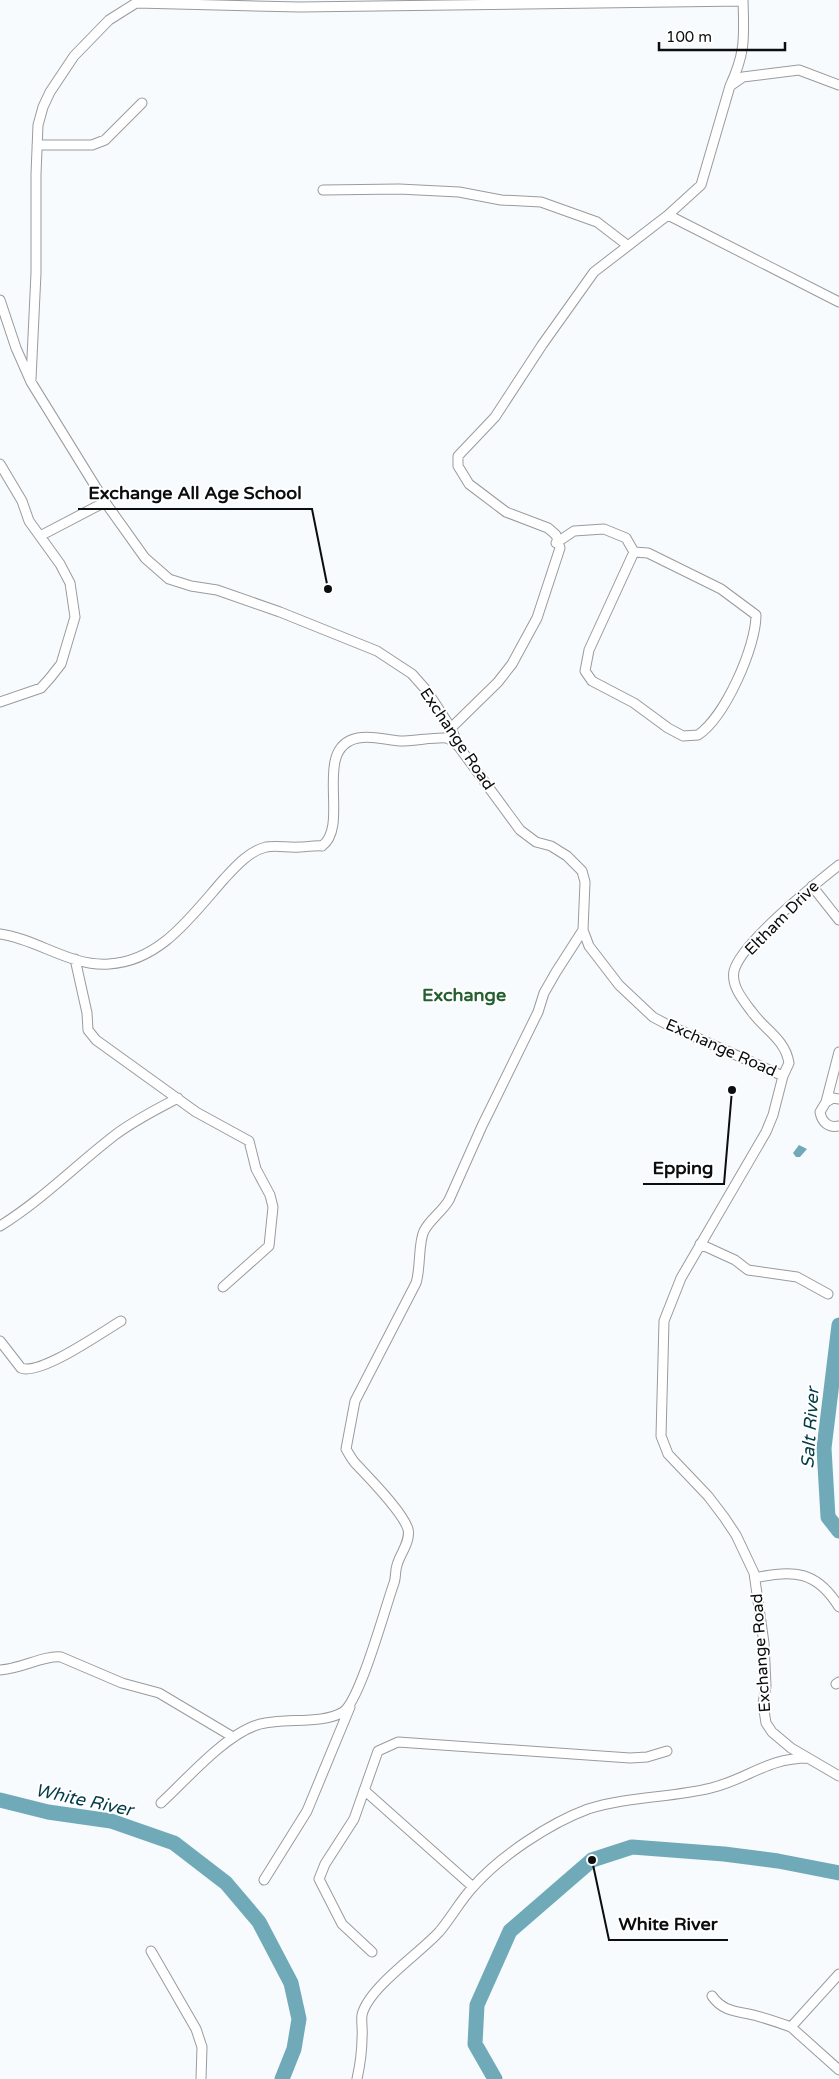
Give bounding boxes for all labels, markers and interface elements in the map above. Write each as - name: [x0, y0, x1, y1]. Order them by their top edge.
- scale bar: [659, 20, 785, 52]
- text: 100 m: [666, 28, 712, 46]
- callout: Exchange All Age School: [78, 476, 312, 509]
- text: Exchange All Age School: [88, 482, 302, 504]
- street label: Exchange Road: [415, 684, 499, 794]
- street label: Eltham Drive: [741, 877, 823, 959]
- district label: Exchange: [422, 984, 506, 1006]
- street label: Exchange Road: [662, 1015, 780, 1081]
- callout: Epping: [643, 1151, 724, 1184]
- text: Epping: [653, 1157, 713, 1179]
- water label: Salt River: [796, 1385, 824, 1469]
- street label: Exchange Road: [747, 1593, 775, 1713]
- water label: White River: [33, 1779, 137, 1821]
- callout: White River: [609, 1907, 728, 1940]
- text: White River: [618, 1913, 719, 1935]

